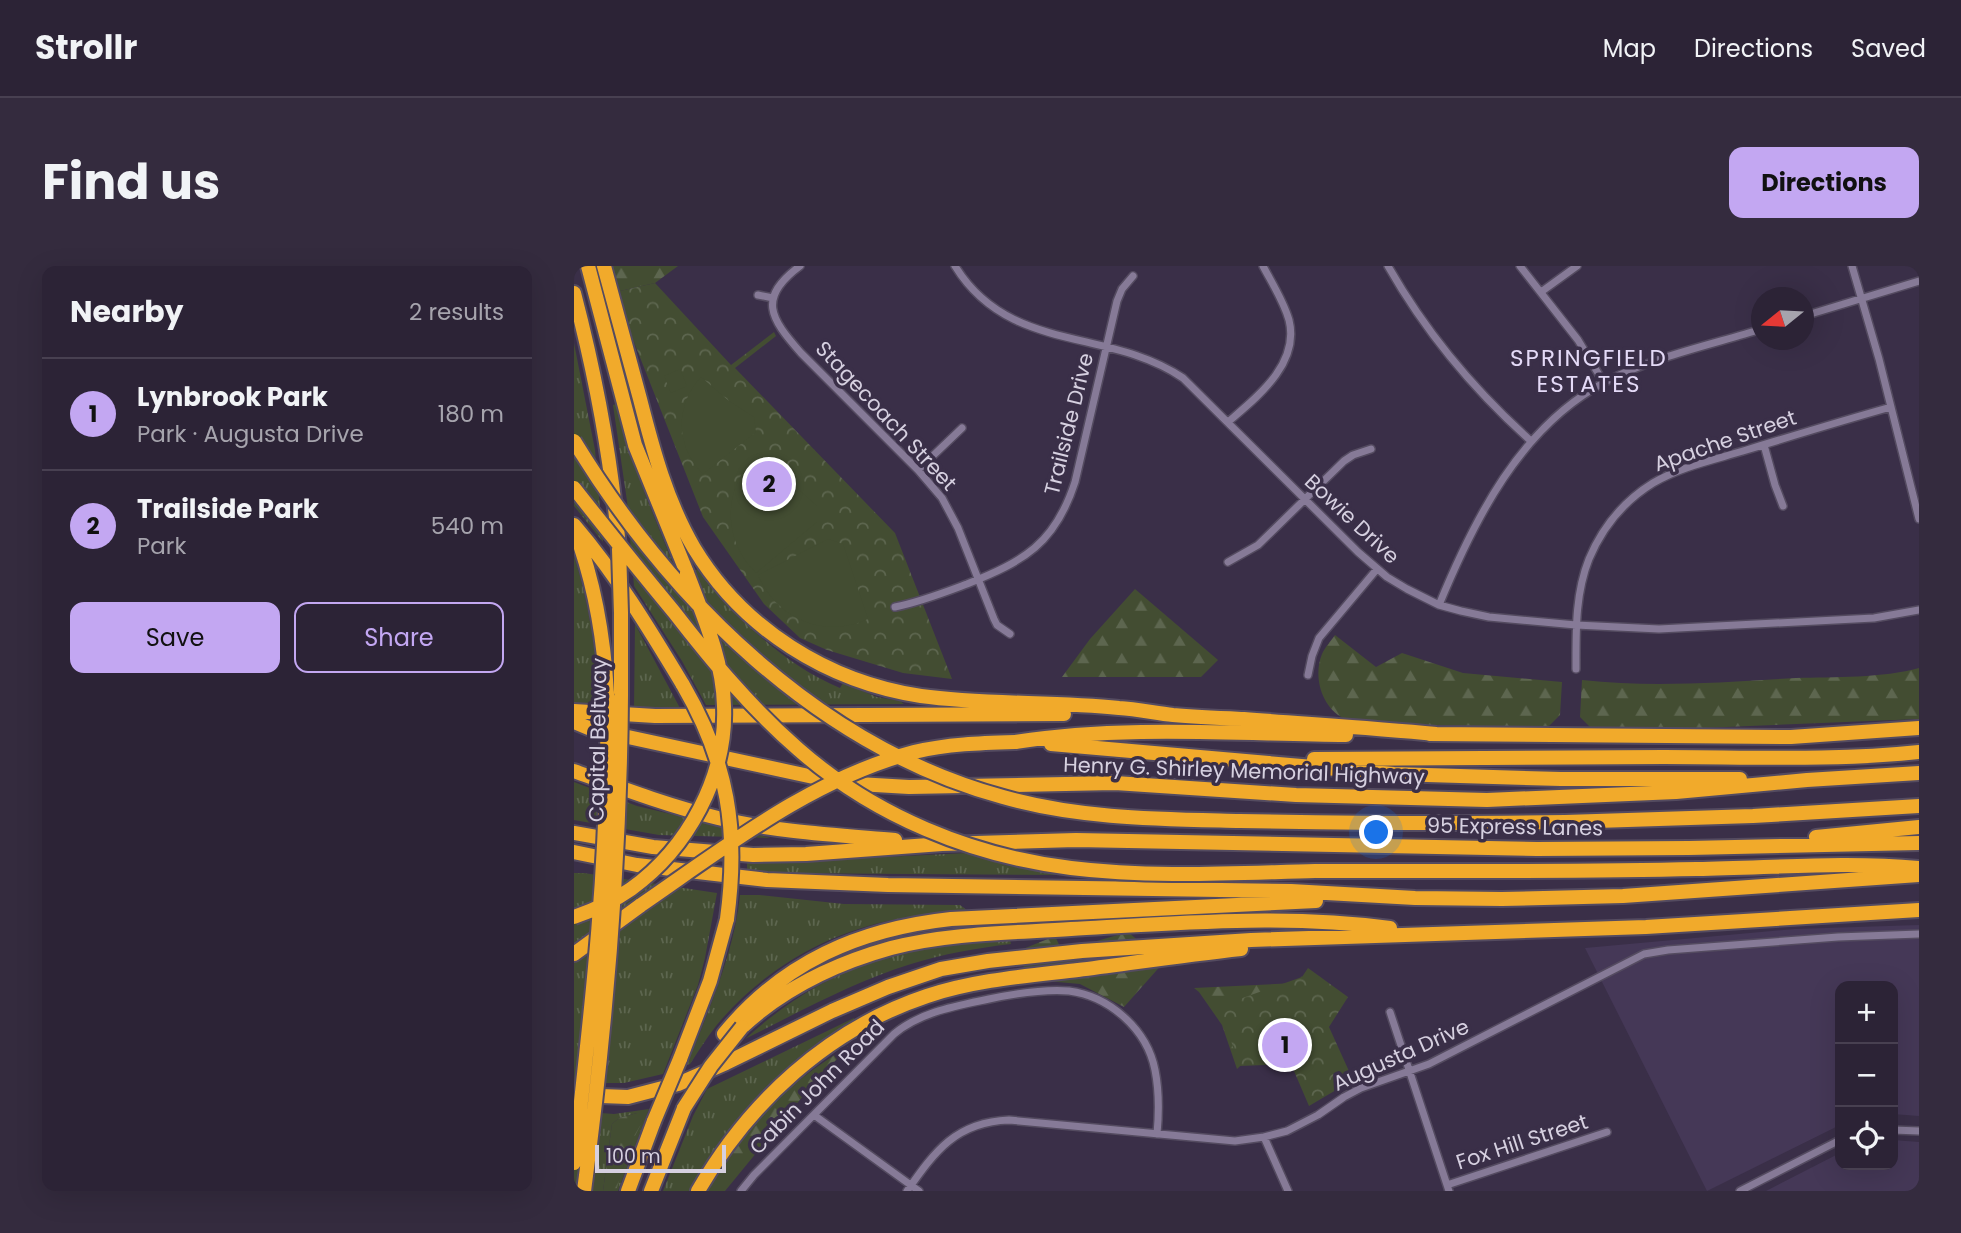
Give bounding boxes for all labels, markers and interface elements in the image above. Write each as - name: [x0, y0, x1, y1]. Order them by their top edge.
- text: Strollr: [35, 24, 137, 71]
- text: Map: [1603, 32, 1656, 65]
- text: Directions: [1694, 32, 1813, 65]
- text: Saved: [1851, 32, 1926, 65]
- button: Directions: [1729, 147, 1919, 218]
- text: Find us: [42, 148, 220, 216]
- north arrow: [1751, 287, 1814, 350]
- text: Nearby: [70, 290, 184, 333]
- text: 2 results: [409, 296, 504, 328]
- street label: Stagecoach Street: [809, 334, 963, 497]
- district label: SPRINGFIELD ESTATES: [1510, 342, 1668, 400]
- street label: Trailside Drive: [1037, 350, 1100, 498]
- text: Lynbrook Park: [137, 379, 328, 415]
- text: 1: [89, 398, 97, 430]
- text: 180 m: [438, 398, 504, 430]
- street label: Apache Street: [1650, 403, 1800, 478]
- text: Park · Augusta Drive: [137, 418, 364, 450]
- pin: 2: [746, 458, 792, 510]
- street label: Bowie Drive: [1299, 467, 1406, 570]
- text: Trailside Park: [137, 491, 319, 527]
- text: 2: [86, 510, 100, 542]
- text: 540 m: [431, 510, 504, 542]
- text: Park: [137, 530, 186, 562]
- button: Save: [70, 602, 280, 673]
- button: Share: [294, 602, 504, 673]
- street label: Capital Beltway: [582, 657, 613, 822]
- street label: Henry G. Shirley Memorial Highway: [1063, 750, 1425, 791]
- street label: 95 Express Lanes: [1427, 810, 1603, 843]
- your location: [1359, 815, 1393, 849]
- map controls: [1835, 981, 1898, 1170]
- button: +: [1835, 981, 1898, 1044]
- street label: Augusta Drive: [1328, 1012, 1474, 1098]
- street label: Cabin John Road: [743, 1013, 891, 1161]
- pin: 1: [1262, 1019, 1308, 1071]
- button: −: [1835, 1044, 1898, 1107]
- street label: Fox Hill Street: [1452, 1107, 1591, 1176]
- button: locate: [1835, 1107, 1898, 1170]
- scale bar: [595, 1142, 726, 1174]
- text: 100 m: [606, 1143, 661, 1170]

